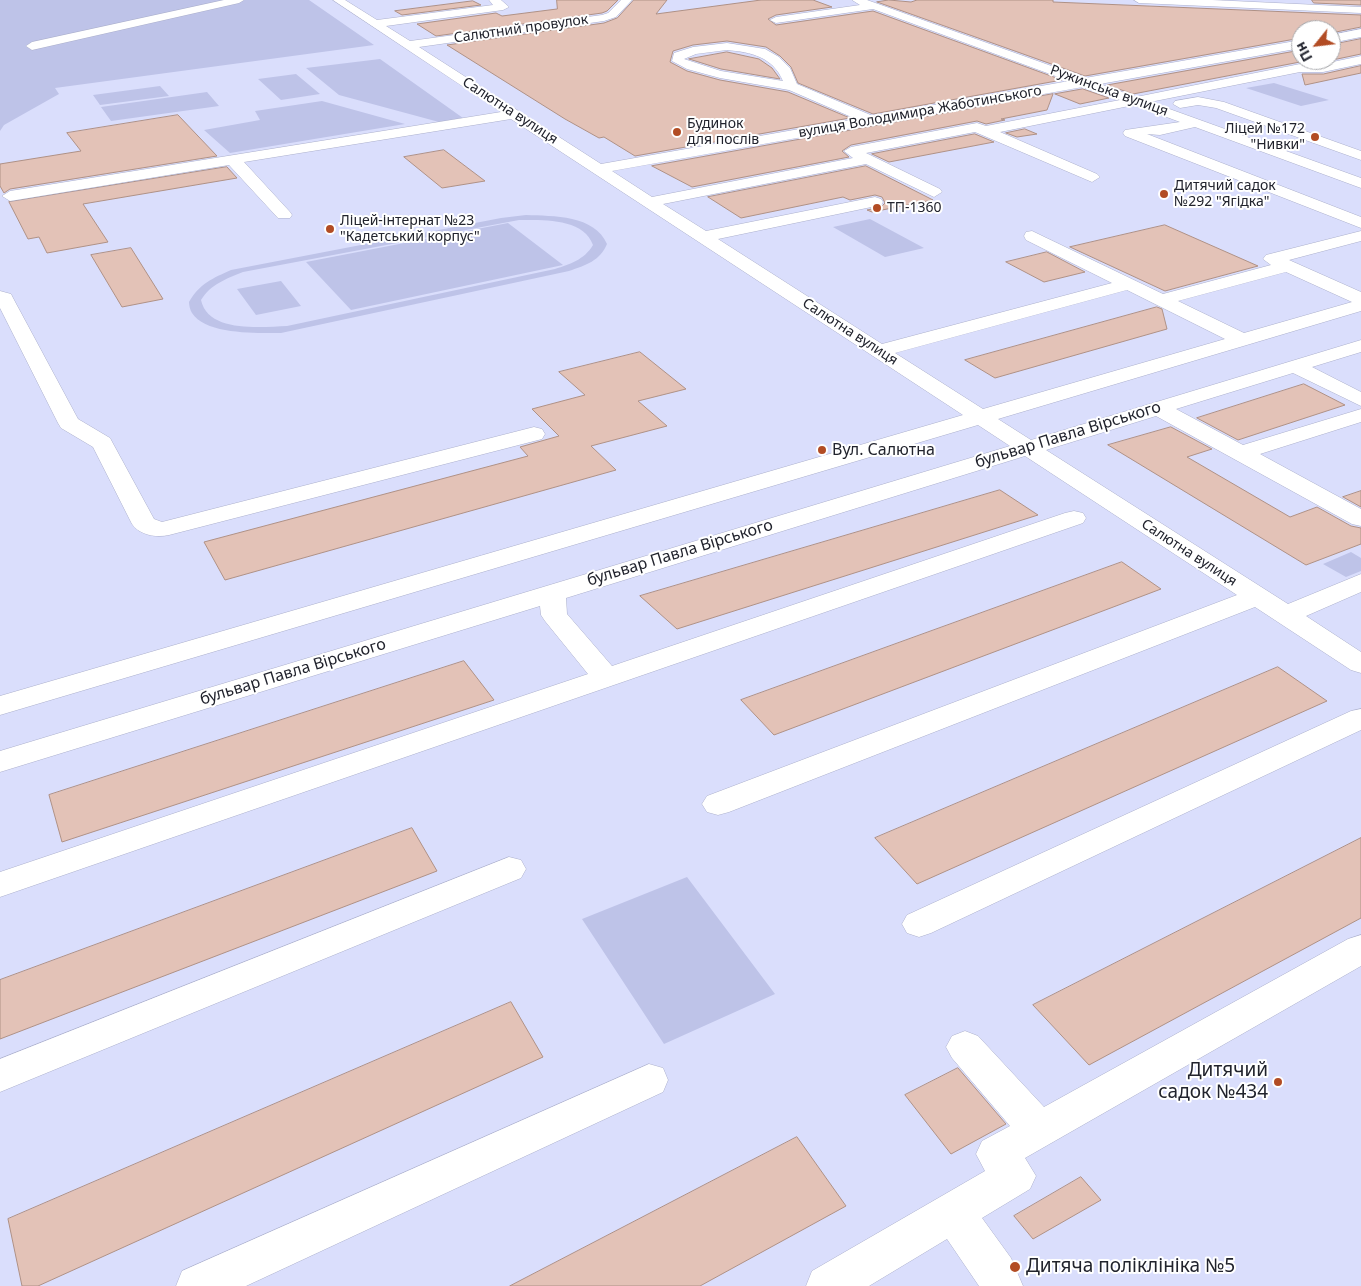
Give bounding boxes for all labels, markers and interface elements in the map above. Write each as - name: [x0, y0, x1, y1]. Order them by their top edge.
- street label: Салютний провулок: [453, 11, 589, 47]
- north arrow: [1291, 20, 1341, 70]
- text: Пн: [1290, 39, 1316, 65]
- street label: Ружинська вулиця: [1048, 62, 1170, 120]
- street label: Салютна вулиця: [459, 74, 561, 148]
- street label: вулиця Володимира Жаботинського: [797, 82, 1043, 142]
- place label: Будинок для послів: [687, 116, 759, 148]
- place label: Ліцей №172 "Нивки": [1225, 121, 1305, 154]
- marker: Будинок для послів: [671, 126, 683, 138]
- marker: Ліцей №172 "Нивки": [1309, 131, 1321, 143]
- place label: Дитячий садок №292 "Ягідка": [1174, 178, 1276, 210]
- marker: Дитячий садок №292 "Ягідка": [1158, 188, 1170, 200]
- place label: ТП-1360: [887, 200, 942, 216]
- marker: ТП-1360: [871, 202, 883, 214]
- place label: Ліцей-інтернат №23 "Кадетський корпус": [340, 213, 480, 246]
- marker: Ліцей-інтернат №23 "Кадетський корпус": [324, 223, 336, 235]
- street label: Салютна вулиця: [799, 295, 901, 369]
- street label: бульвар Павла Вірського: [973, 398, 1163, 472]
- place label: Вул. Салютна: [832, 440, 935, 460]
- marker: Вул. Салютна: [816, 444, 828, 456]
- street label: бульвар Павла Вірського: [585, 516, 775, 590]
- street label: Салютна вулиця: [1138, 516, 1240, 590]
- street label: бульвар Павла Вірського: [198, 635, 388, 709]
- place label: Дитячий садок №434: [1158, 1060, 1268, 1104]
- marker: Дитячий садок №434: [1272, 1076, 1284, 1088]
- place label: Дитяча поліклініка №5: [1026, 1256, 1235, 1278]
- marker: Дитяча поліклініка №5: [1008, 1260, 1022, 1274]

